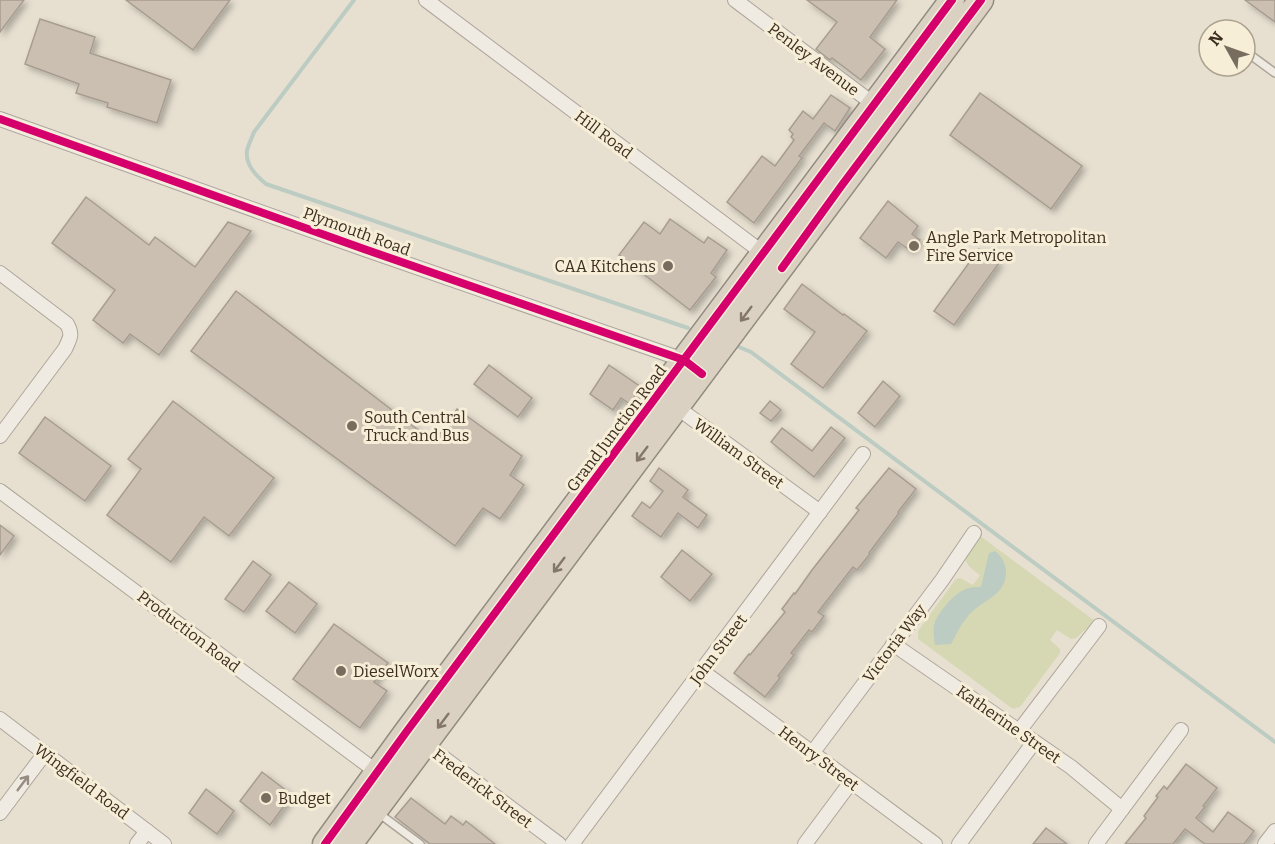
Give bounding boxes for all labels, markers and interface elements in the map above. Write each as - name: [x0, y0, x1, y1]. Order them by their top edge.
- north arrow: [1197, 18, 1257, 78]
- street label: Penley Avenue: [764, 19, 863, 100]
- text: N: [1205, 28, 1227, 50]
- street label: Hill Road: [571, 106, 637, 163]
- street label: Plymouth Road: [301, 203, 414, 260]
- place label: Angle Park Metropolitan Fire Service: [926, 228, 1106, 265]
- marker: Angle Park Metropolitan Fire Service: [907, 239, 921, 253]
- place label: CAA Kitchens: [554, 257, 656, 276]
- marker: CAA Kitchens: [661, 259, 675, 273]
- one-way arrow: [740, 306, 753, 322]
- street label: Grand Junction Road: [563, 361, 671, 495]
- place label: South Central Truck and Bus: [364, 408, 469, 445]
- street label: William Street: [690, 414, 788, 493]
- marker: South Central Truck and Bus: [345, 419, 359, 433]
- one-way arrow: [635, 445, 648, 461]
- one-way arrow: [553, 556, 566, 572]
- street label: Production Road: [134, 587, 244, 676]
- street label: Victoria Way: [859, 600, 930, 686]
- street label: John Street: [685, 610, 751, 689]
- place label: DieselWorx: [353, 662, 439, 681]
- marker: DieselWorx: [334, 664, 348, 678]
- street label: Katherine Street: [953, 681, 1065, 767]
- one-way arrow: [437, 713, 449, 729]
- street label: Henry Street: [775, 722, 863, 795]
- street label: Wingfield Road: [31, 740, 133, 823]
- street label: Frederick Street: [429, 745, 536, 832]
- one-way arrow: [16, 776, 29, 792]
- place label: Budget: [278, 789, 331, 808]
- marker: Budget: [259, 791, 273, 805]

